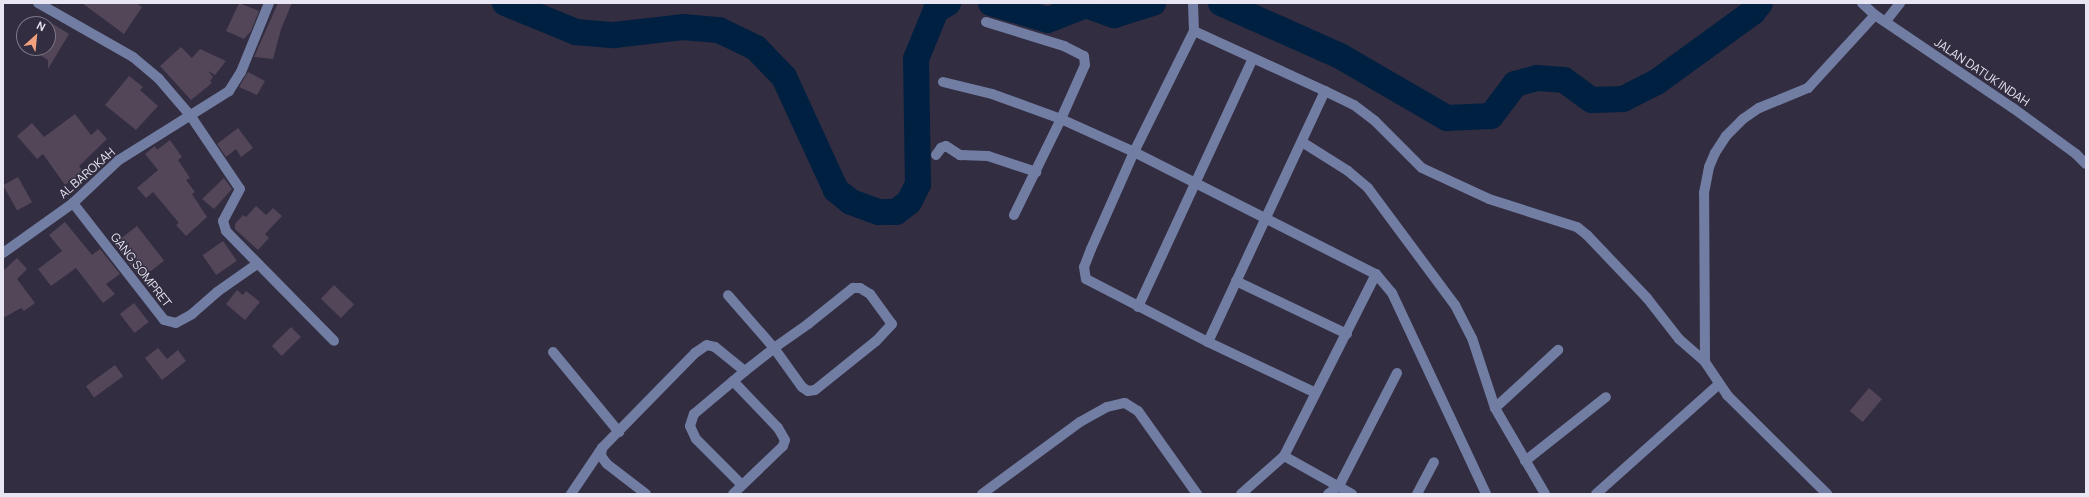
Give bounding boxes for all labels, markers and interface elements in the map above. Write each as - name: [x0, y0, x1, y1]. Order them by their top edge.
- north arrow: [16, 16, 56, 56]
- text: N: [34, 17, 48, 34]
- street label: JALAN DATUK INDAH: [1932, 35, 2032, 109]
- street label: AL BAROKAH: [56, 145, 118, 201]
- street label: GANG SOMPRET: [108, 230, 174, 310]

